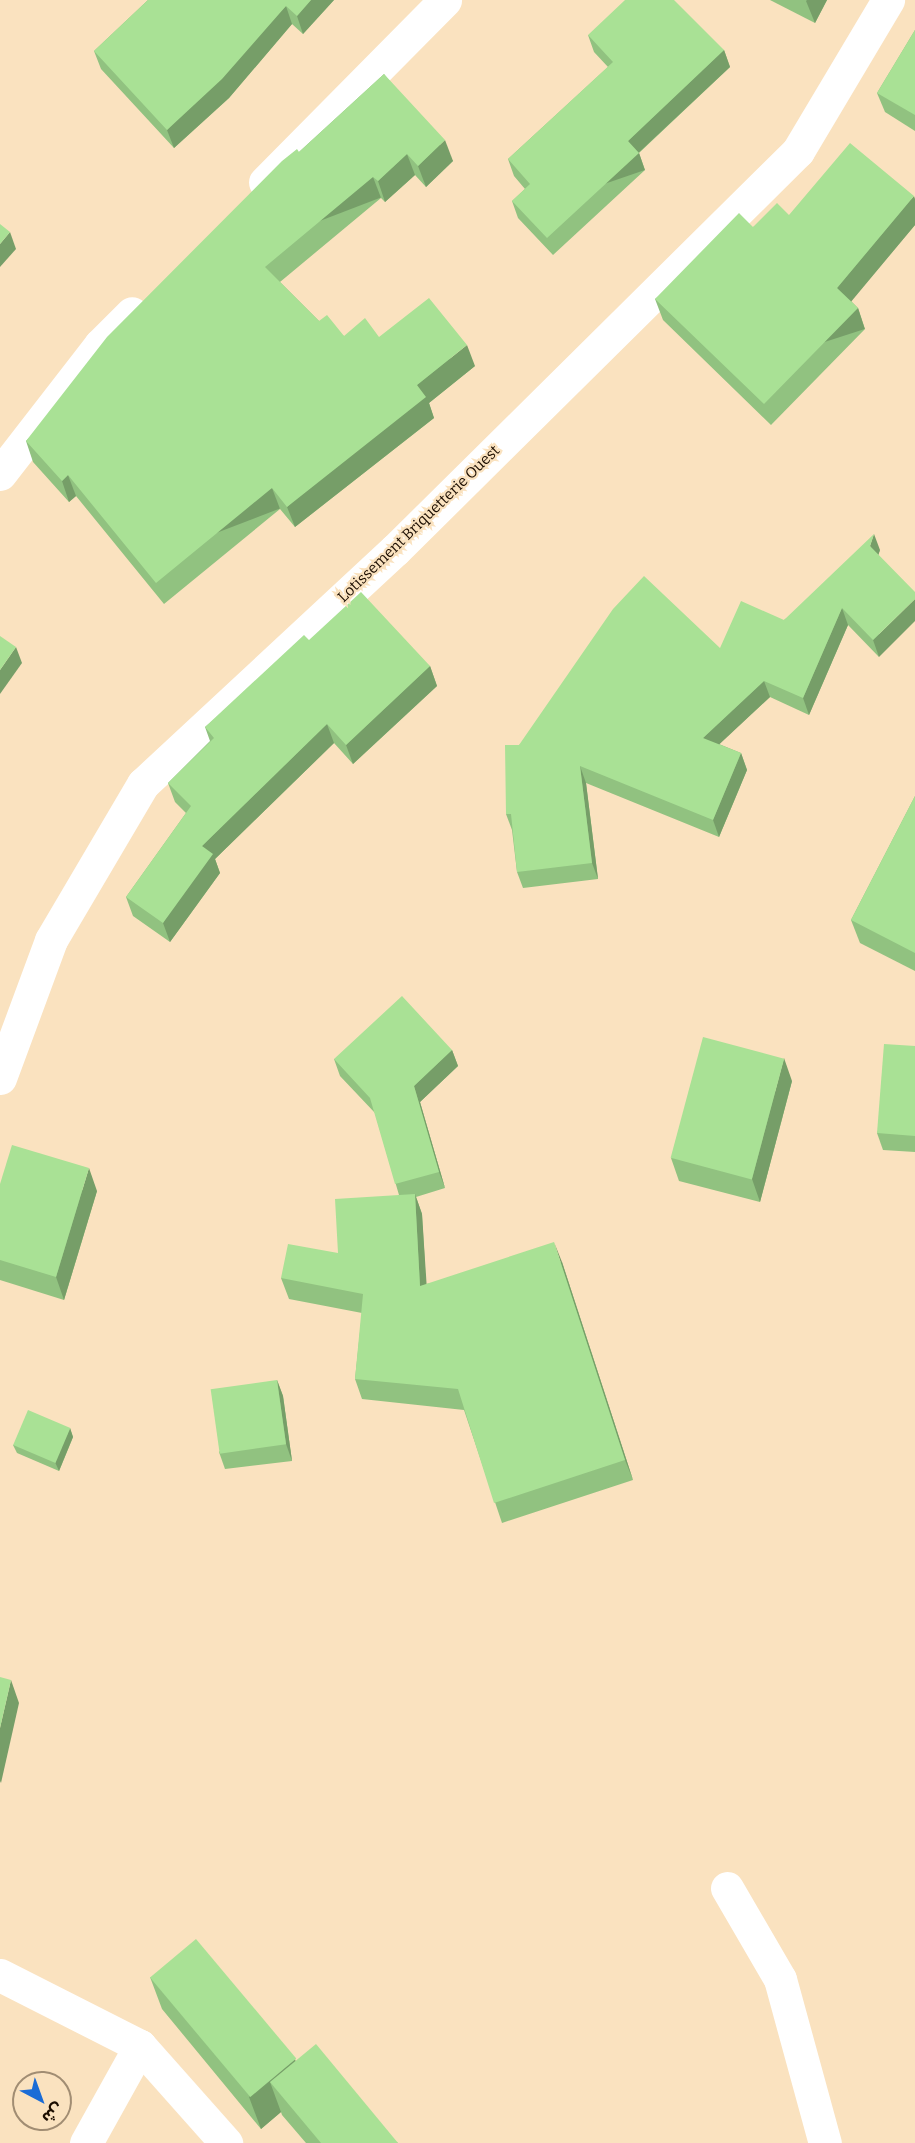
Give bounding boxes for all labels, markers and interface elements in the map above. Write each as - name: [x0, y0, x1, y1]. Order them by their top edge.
- street label: Lotissement Briquetterie Ouest: [334, 442, 504, 606]
- north arrow: [12, 2071, 72, 2131]
- text: ش: [38, 2099, 67, 2128]

